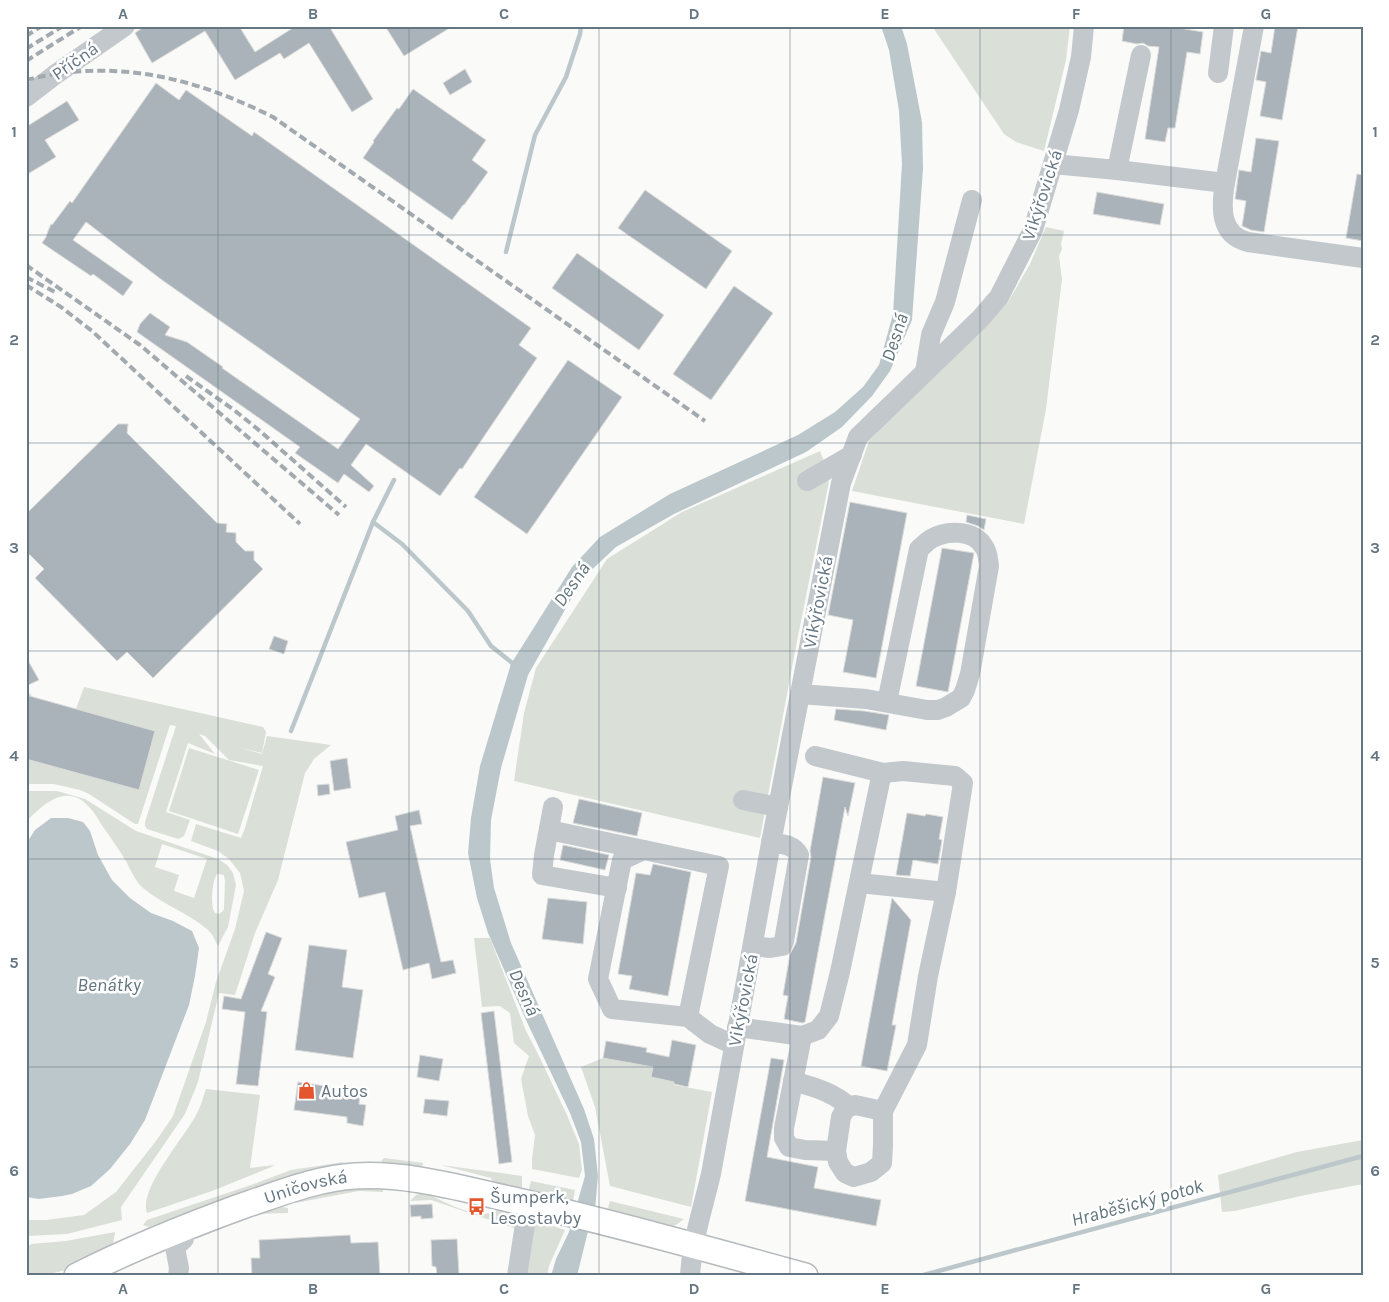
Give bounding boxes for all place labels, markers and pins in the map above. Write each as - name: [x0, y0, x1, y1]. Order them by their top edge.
- place label: Autos: [321, 1080, 368, 1102]
- shop icon: Autos: [297, 1081, 317, 1101]
- place label: Šumperk, Lesostavby: [490, 1186, 582, 1229]
- bus stop icon: Šumperk, Lesostavby: [466, 1197, 486, 1217]

